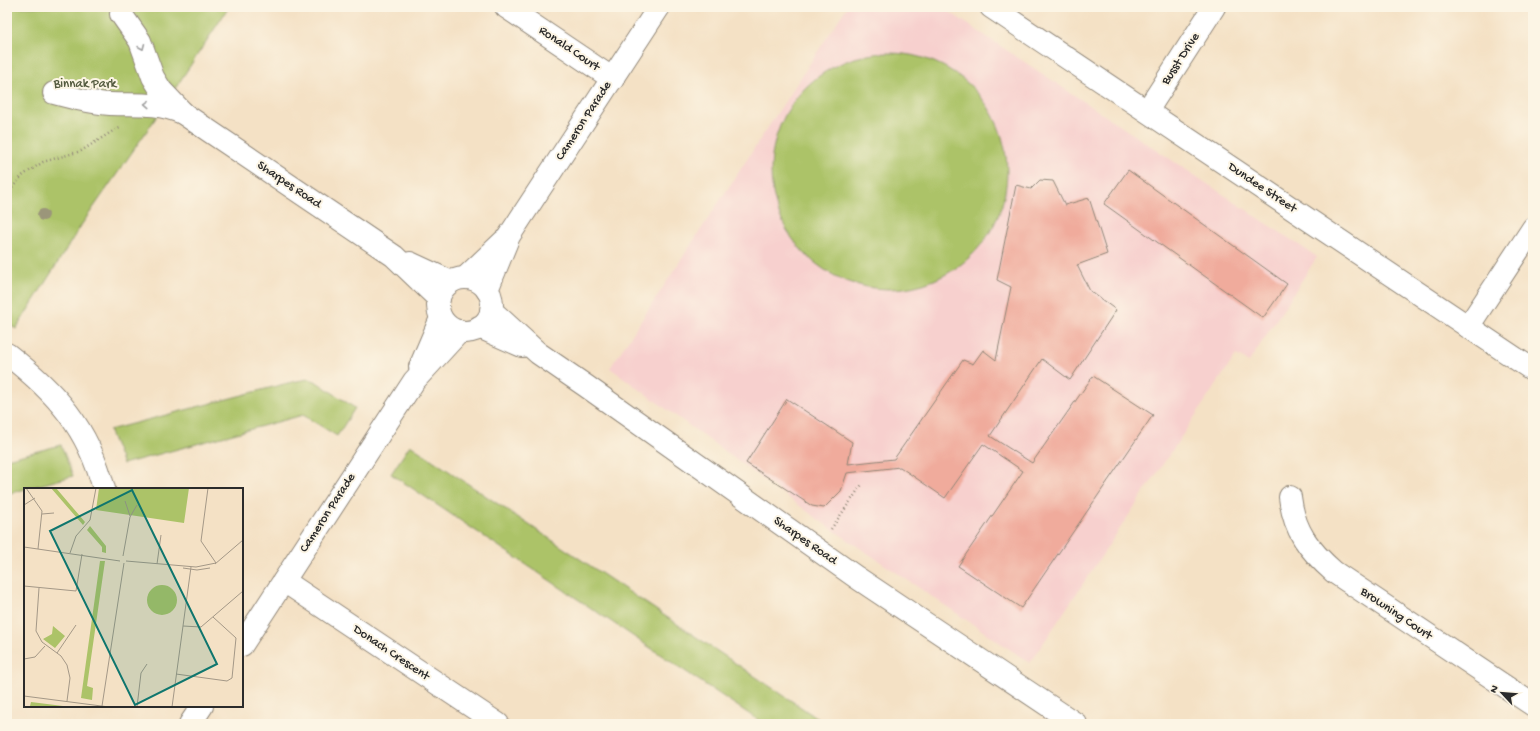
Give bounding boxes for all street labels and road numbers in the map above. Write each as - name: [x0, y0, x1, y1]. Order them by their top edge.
- street label: Ronald Court: [536, 23, 604, 76]
- street label: Busst Drive: [1158, 30, 1204, 89]
- street label: Cameron Parade: [553, 78, 615, 163]
- street label: Sharpes Road: [254, 158, 325, 213]
- street label: Dundee Street: [1224, 159, 1301, 217]
- street label: Cameron Parade: [297, 470, 359, 555]
- street label: Sharpes Road: [770, 514, 841, 569]
- street label: Browning Court: [1356, 584, 1436, 645]
- street label: Donach Crescent: [349, 621, 433, 685]

